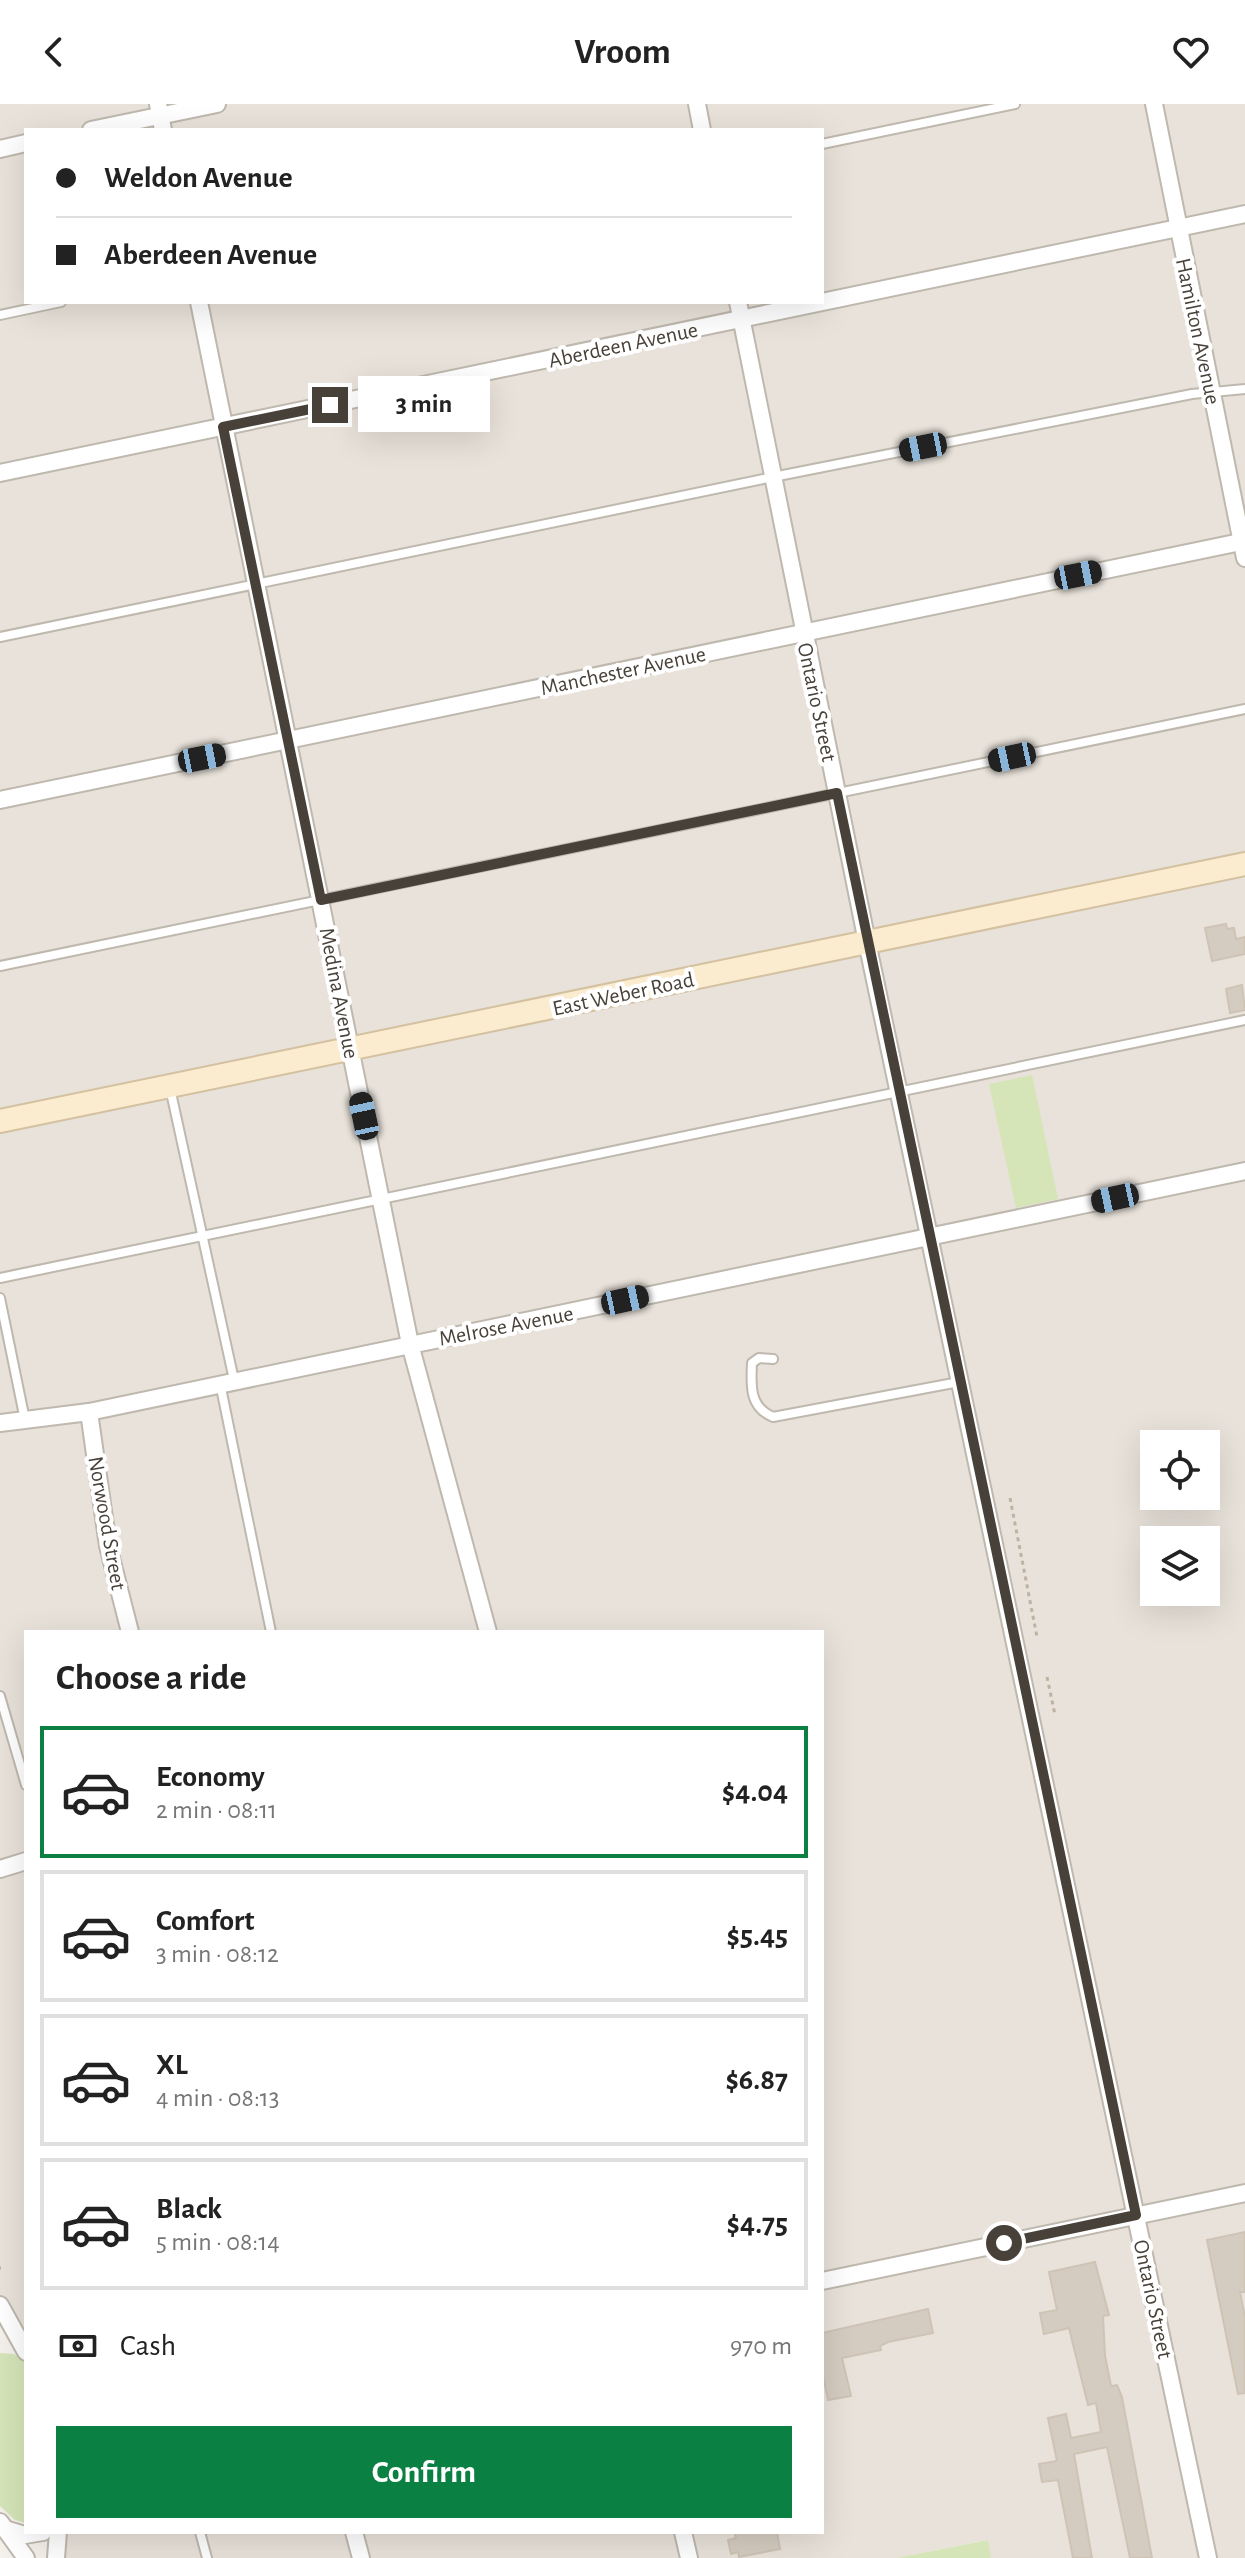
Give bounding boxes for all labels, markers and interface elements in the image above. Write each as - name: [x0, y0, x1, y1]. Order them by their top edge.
- icon: back: [32, 30, 76, 74]
- icon: heart: [1169, 30, 1213, 74]
- text: Vroom: [574, 34, 671, 70]
- text: Weldon Avenue: [104, 163, 293, 193]
- text: Aberdeen Avenue: [104, 240, 317, 270]
- street label: Hamilton Avenue: [1172, 256, 1224, 407]
- street label: Aberdeen Avenue: [547, 318, 700, 372]
- callout: 3 min: [358, 377, 490, 433]
- route end: [312, 387, 348, 423]
- text: 3 min: [396, 391, 452, 417]
- car: [897, 431, 949, 463]
- car: [1052, 559, 1104, 591]
- street label: Ontario Street: [794, 641, 840, 764]
- street label: Manchester Avenue: [539, 643, 708, 699]
- car: [986, 740, 1038, 774]
- car: [176, 742, 228, 774]
- street label: Medina Avenue: [316, 926, 363, 1061]
- street label: East Weber Road: [551, 968, 696, 1020]
- car: [347, 1090, 381, 1142]
- car: [1089, 1181, 1141, 1215]
- car: [599, 1283, 651, 1317]
- street label: Melrose Avenue: [437, 1302, 575, 1350]
- map controls: [1140, 1430, 1220, 1606]
- button: locate: [1140, 1430, 1220, 1510]
- street label: Norwood Street: [84, 1455, 130, 1592]
- button: layers: [1140, 1526, 1220, 1606]
- text: Choose a ride: [56, 1660, 246, 1696]
- icon: car: [60, 1756, 132, 1828]
- text: Economy: [156, 1762, 265, 1792]
- text: $4.04: [722, 1777, 788, 1807]
- text: 2 min · 08:11: [156, 1797, 277, 1823]
- icon: car: [60, 1900, 132, 1972]
- text: Comfort: [156, 1906, 255, 1936]
- text: $5.45: [727, 1921, 788, 1951]
- text: 3 min · 08:12: [156, 1941, 279, 1967]
- icon: car: [60, 2044, 132, 2116]
- text: XL: [156, 2050, 188, 2080]
- text: $6.87: [725, 2065, 788, 2095]
- text: 4 min · 08:13: [156, 2085, 280, 2111]
- icon: car: [60, 2188, 132, 2260]
- text: Black: [156, 2194, 222, 2224]
- text: $4.75: [727, 2209, 788, 2239]
- route start: [986, 2225, 1022, 2261]
- text: 5 min · 08:14: [156, 2229, 280, 2255]
- street label: Ontario Street: [1130, 2238, 1176, 2361]
- icon: cash: [56, 2324, 100, 2368]
- text: Cash: [120, 2331, 176, 2361]
- text: 970 m: [730, 2333, 792, 2359]
- button: Confirm: [56, 2426, 792, 2518]

